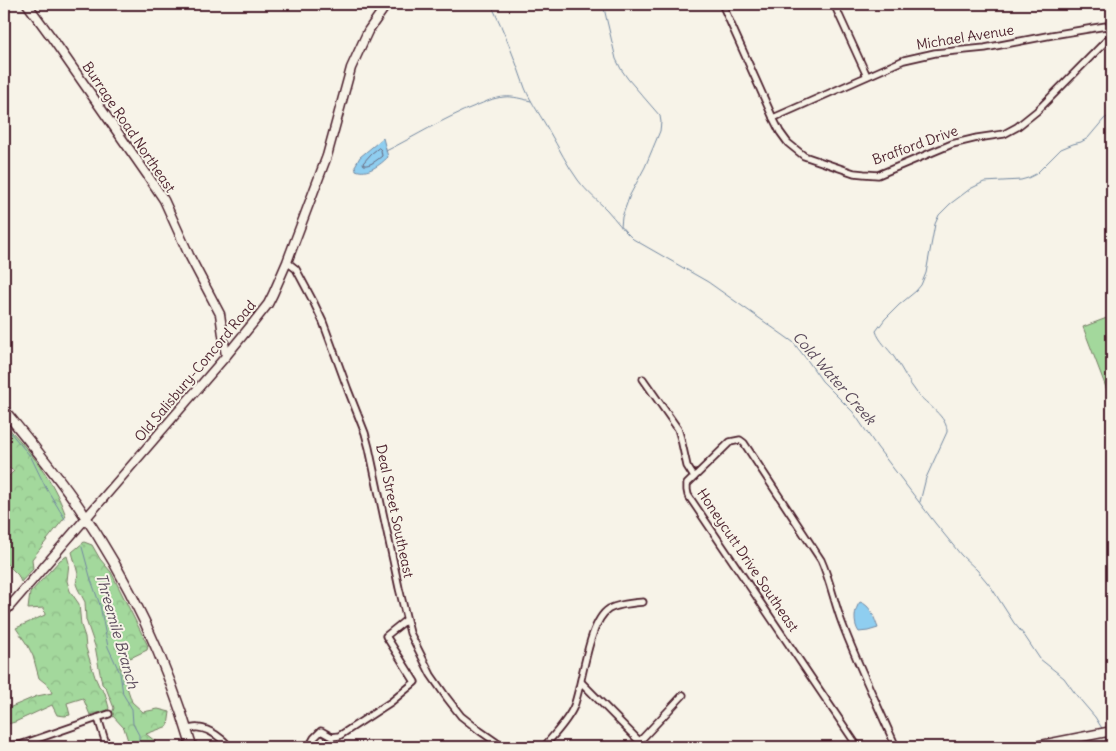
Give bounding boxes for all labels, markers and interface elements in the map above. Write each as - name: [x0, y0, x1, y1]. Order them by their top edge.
- street label: Michael Avenue: [915, 20, 1015, 54]
- street label: Burrage Road Northeast: [78, 58, 180, 196]
- street label: Brafford Drive: [870, 121, 960, 169]
- street label: Old Salisbury-Concord Road: [130, 297, 260, 445]
- water label: Cold Water Creek: [789, 327, 881, 429]
- street label: Deal Street Southeast: [372, 443, 418, 580]
- street label: Honeycutt Drive Southeast: [693, 485, 803, 635]
- water label: Threemile Branch: [92, 571, 143, 691]

